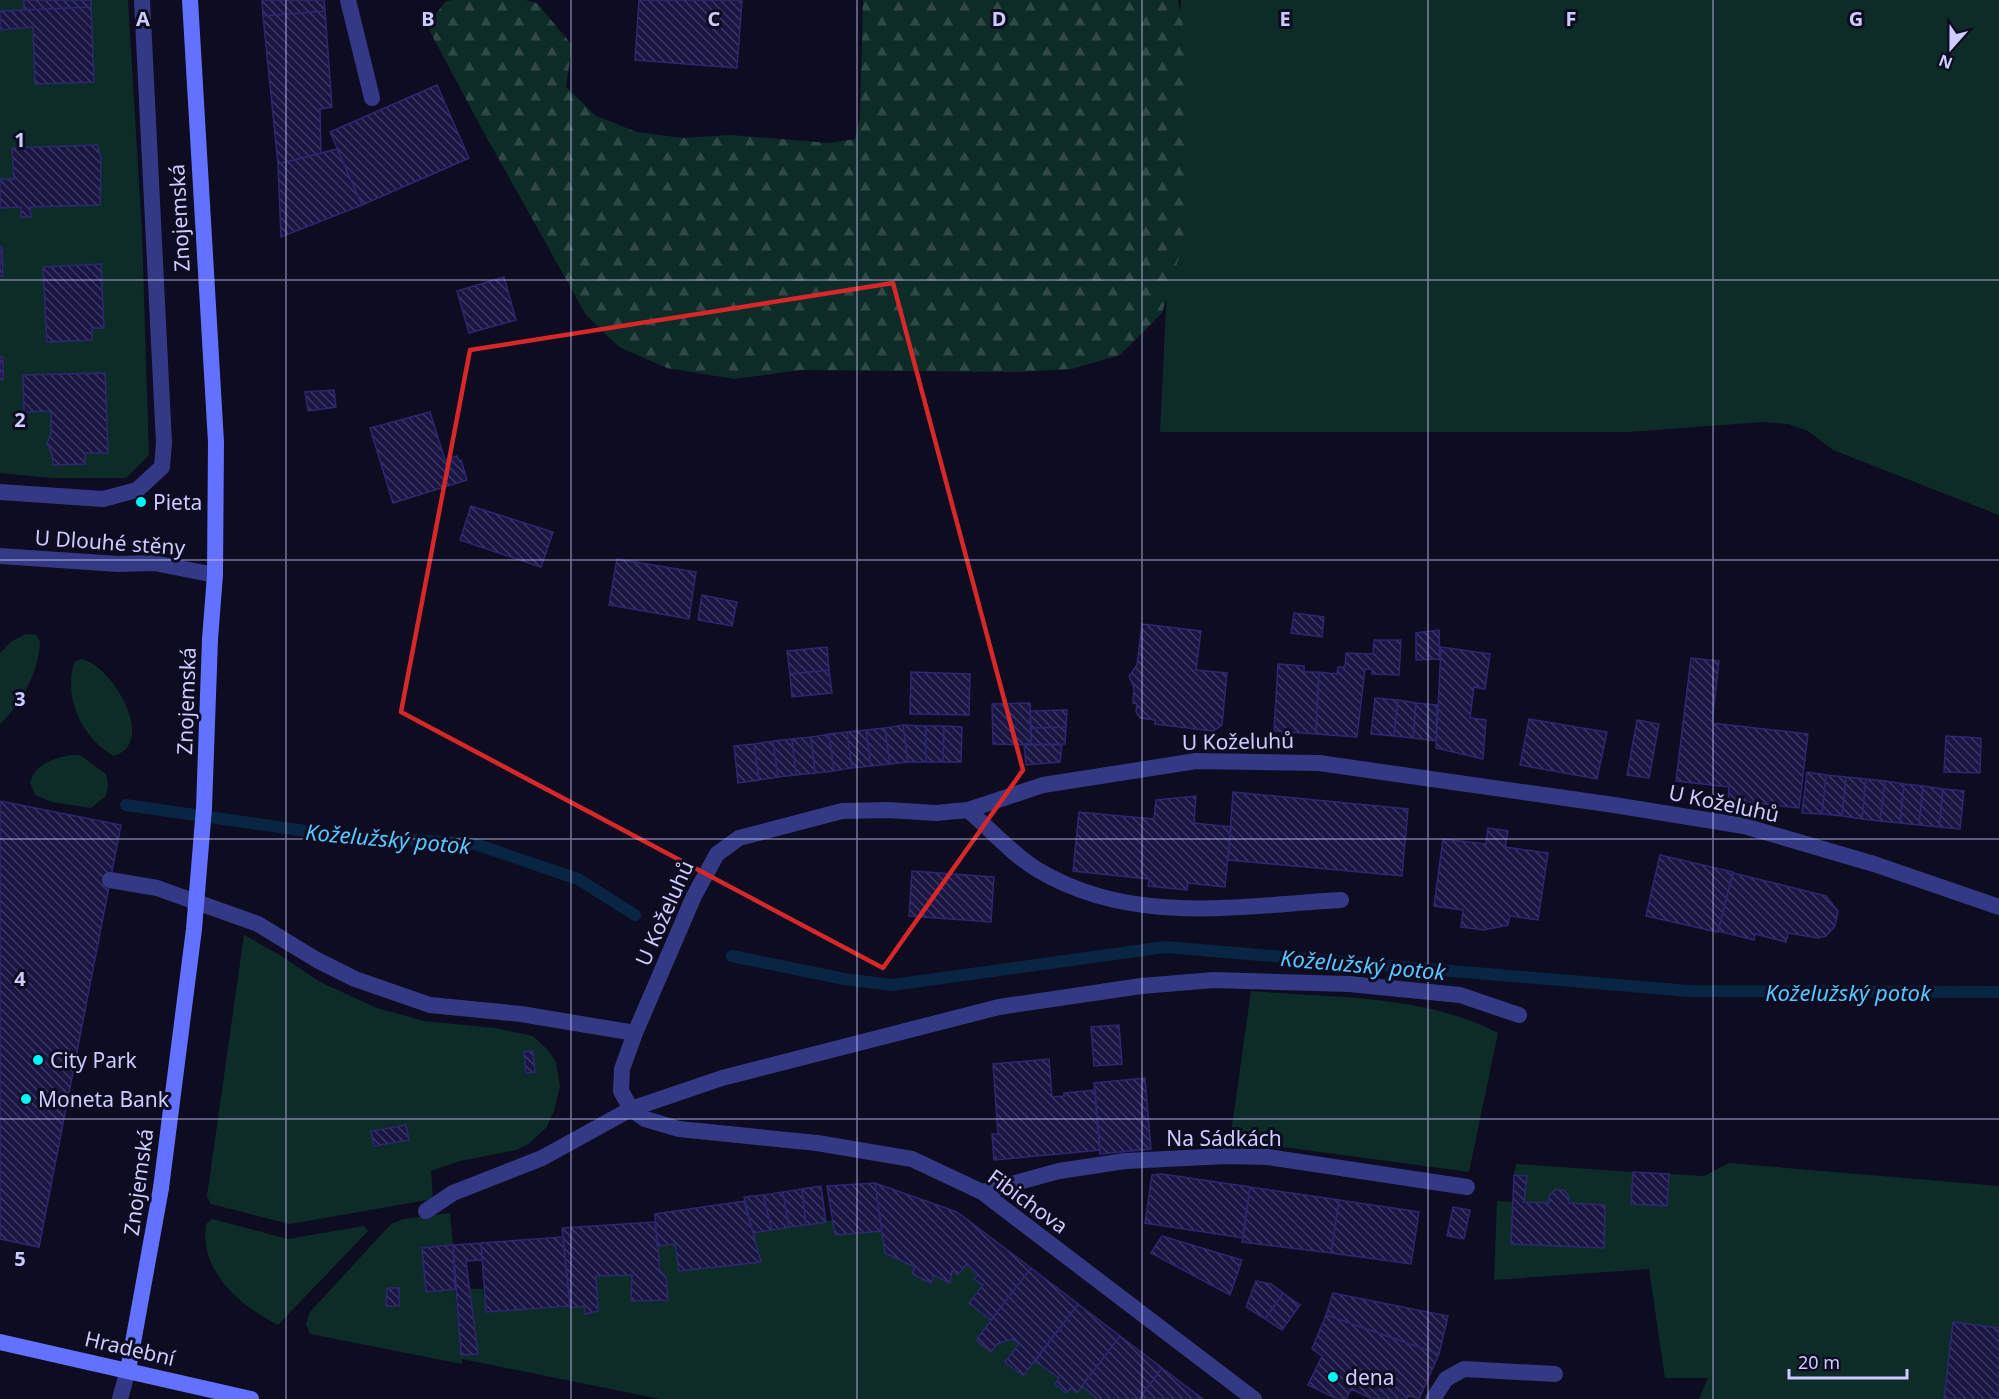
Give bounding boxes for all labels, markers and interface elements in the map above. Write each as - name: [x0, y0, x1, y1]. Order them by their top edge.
- text: A: [136, 5, 150, 32]
- text: B: [421, 5, 435, 32]
- text: C: [708, 5, 721, 32]
- text: D: [992, 5, 1006, 32]
- text: E: [1279, 5, 1291, 32]
- text: F: [1566, 5, 1576, 32]
- text: G: [1849, 5, 1863, 32]
- north arrow: [1921, 18, 1981, 78]
- text: N: [1936, 49, 1956, 75]
- text: 1: [14, 126, 26, 153]
- street label: Znojemská: [162, 164, 196, 272]
- text: 2: [14, 406, 26, 433]
- place label: Pieta: [153, 488, 202, 516]
- marker: Pieta: [134, 495, 148, 509]
- street label: U Dlouhé stěny: [34, 523, 186, 561]
- street label: Znojemská: [170, 647, 202, 755]
- text: 3: [14, 685, 26, 712]
- street label: U Koželuhů: [1182, 726, 1294, 756]
- street label: U Koželuhů: [1666, 778, 1782, 828]
- water label: Koželužský potok: [304, 816, 473, 860]
- street label: U Koželuhů: [628, 856, 700, 970]
- water label: Koželužský potok: [1279, 942, 1448, 986]
- text: 4: [14, 965, 26, 992]
- water label: Koželužský potok: [1765, 977, 1932, 1007]
- place label: City Park: [50, 1046, 138, 1074]
- marker: City Park: [31, 1053, 45, 1067]
- place label: Moneta Bank: [38, 1085, 170, 1113]
- marker: Moneta Bank: [19, 1092, 33, 1106]
- street label: Na Sádkách: [1166, 1124, 1282, 1152]
- street label: Znojemská: [117, 1127, 159, 1237]
- street label: Fibichova: [982, 1163, 1074, 1239]
- text: 5: [14, 1245, 26, 1272]
- street label: Hradební: [82, 1324, 178, 1372]
- scale bar: [1789, 1342, 1908, 1380]
- text: 20 m: [1798, 1350, 1840, 1374]
- place label: dena: [1345, 1363, 1395, 1391]
- marker: dena: [1326, 1370, 1340, 1384]

